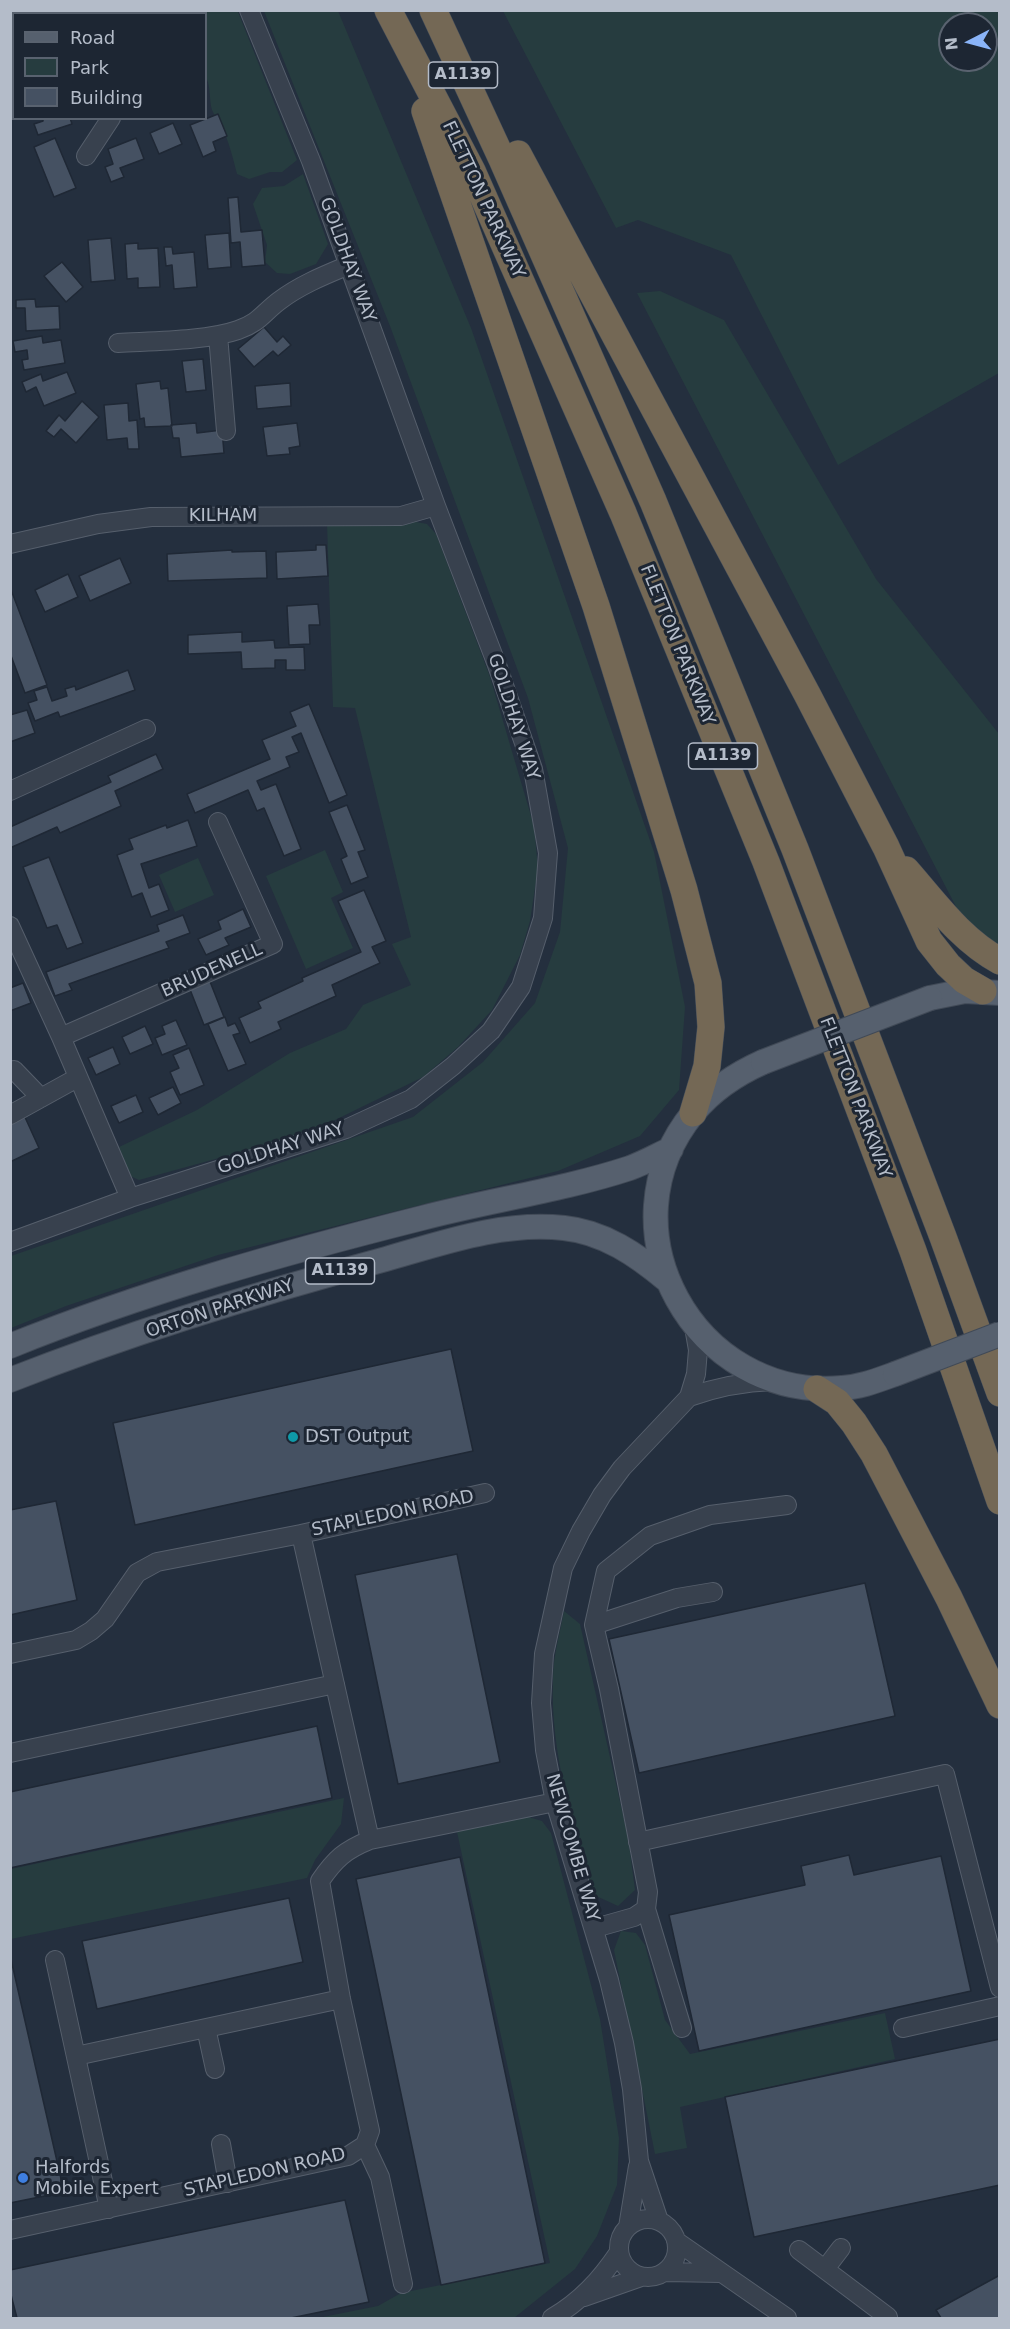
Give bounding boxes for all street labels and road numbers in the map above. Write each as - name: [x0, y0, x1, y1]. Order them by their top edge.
- road number: A1139: [428, 62, 498, 88]
- street label: FLETTON PARKWAY: [437, 118, 529, 282]
- street label: GOLDHAY WAY: [314, 194, 380, 326]
- street label: KILHAM: [189, 505, 257, 527]
- street label: FLETTON PARKWAY: [635, 562, 719, 728]
- street label: GOLDHAY WAY: [482, 651, 544, 783]
- road number: A1139: [688, 743, 758, 769]
- street label: BRUDENELL: [158, 939, 266, 1003]
- street label: FLETTON PARKWAY: [814, 1014, 896, 1182]
- street label: GOLDHAY WAY: [215, 1118, 347, 1180]
- road number: A1139: [306, 1258, 374, 1284]
- street label: ORTON PARKWAY: [143, 1275, 297, 1343]
- street label: STAPLEDON ROAD: [310, 1486, 476, 1542]
- street label: NEWCOMBE WAY: [541, 1771, 603, 1925]
- street label: STAPLEDON ROAD: [182, 2144, 348, 2202]

